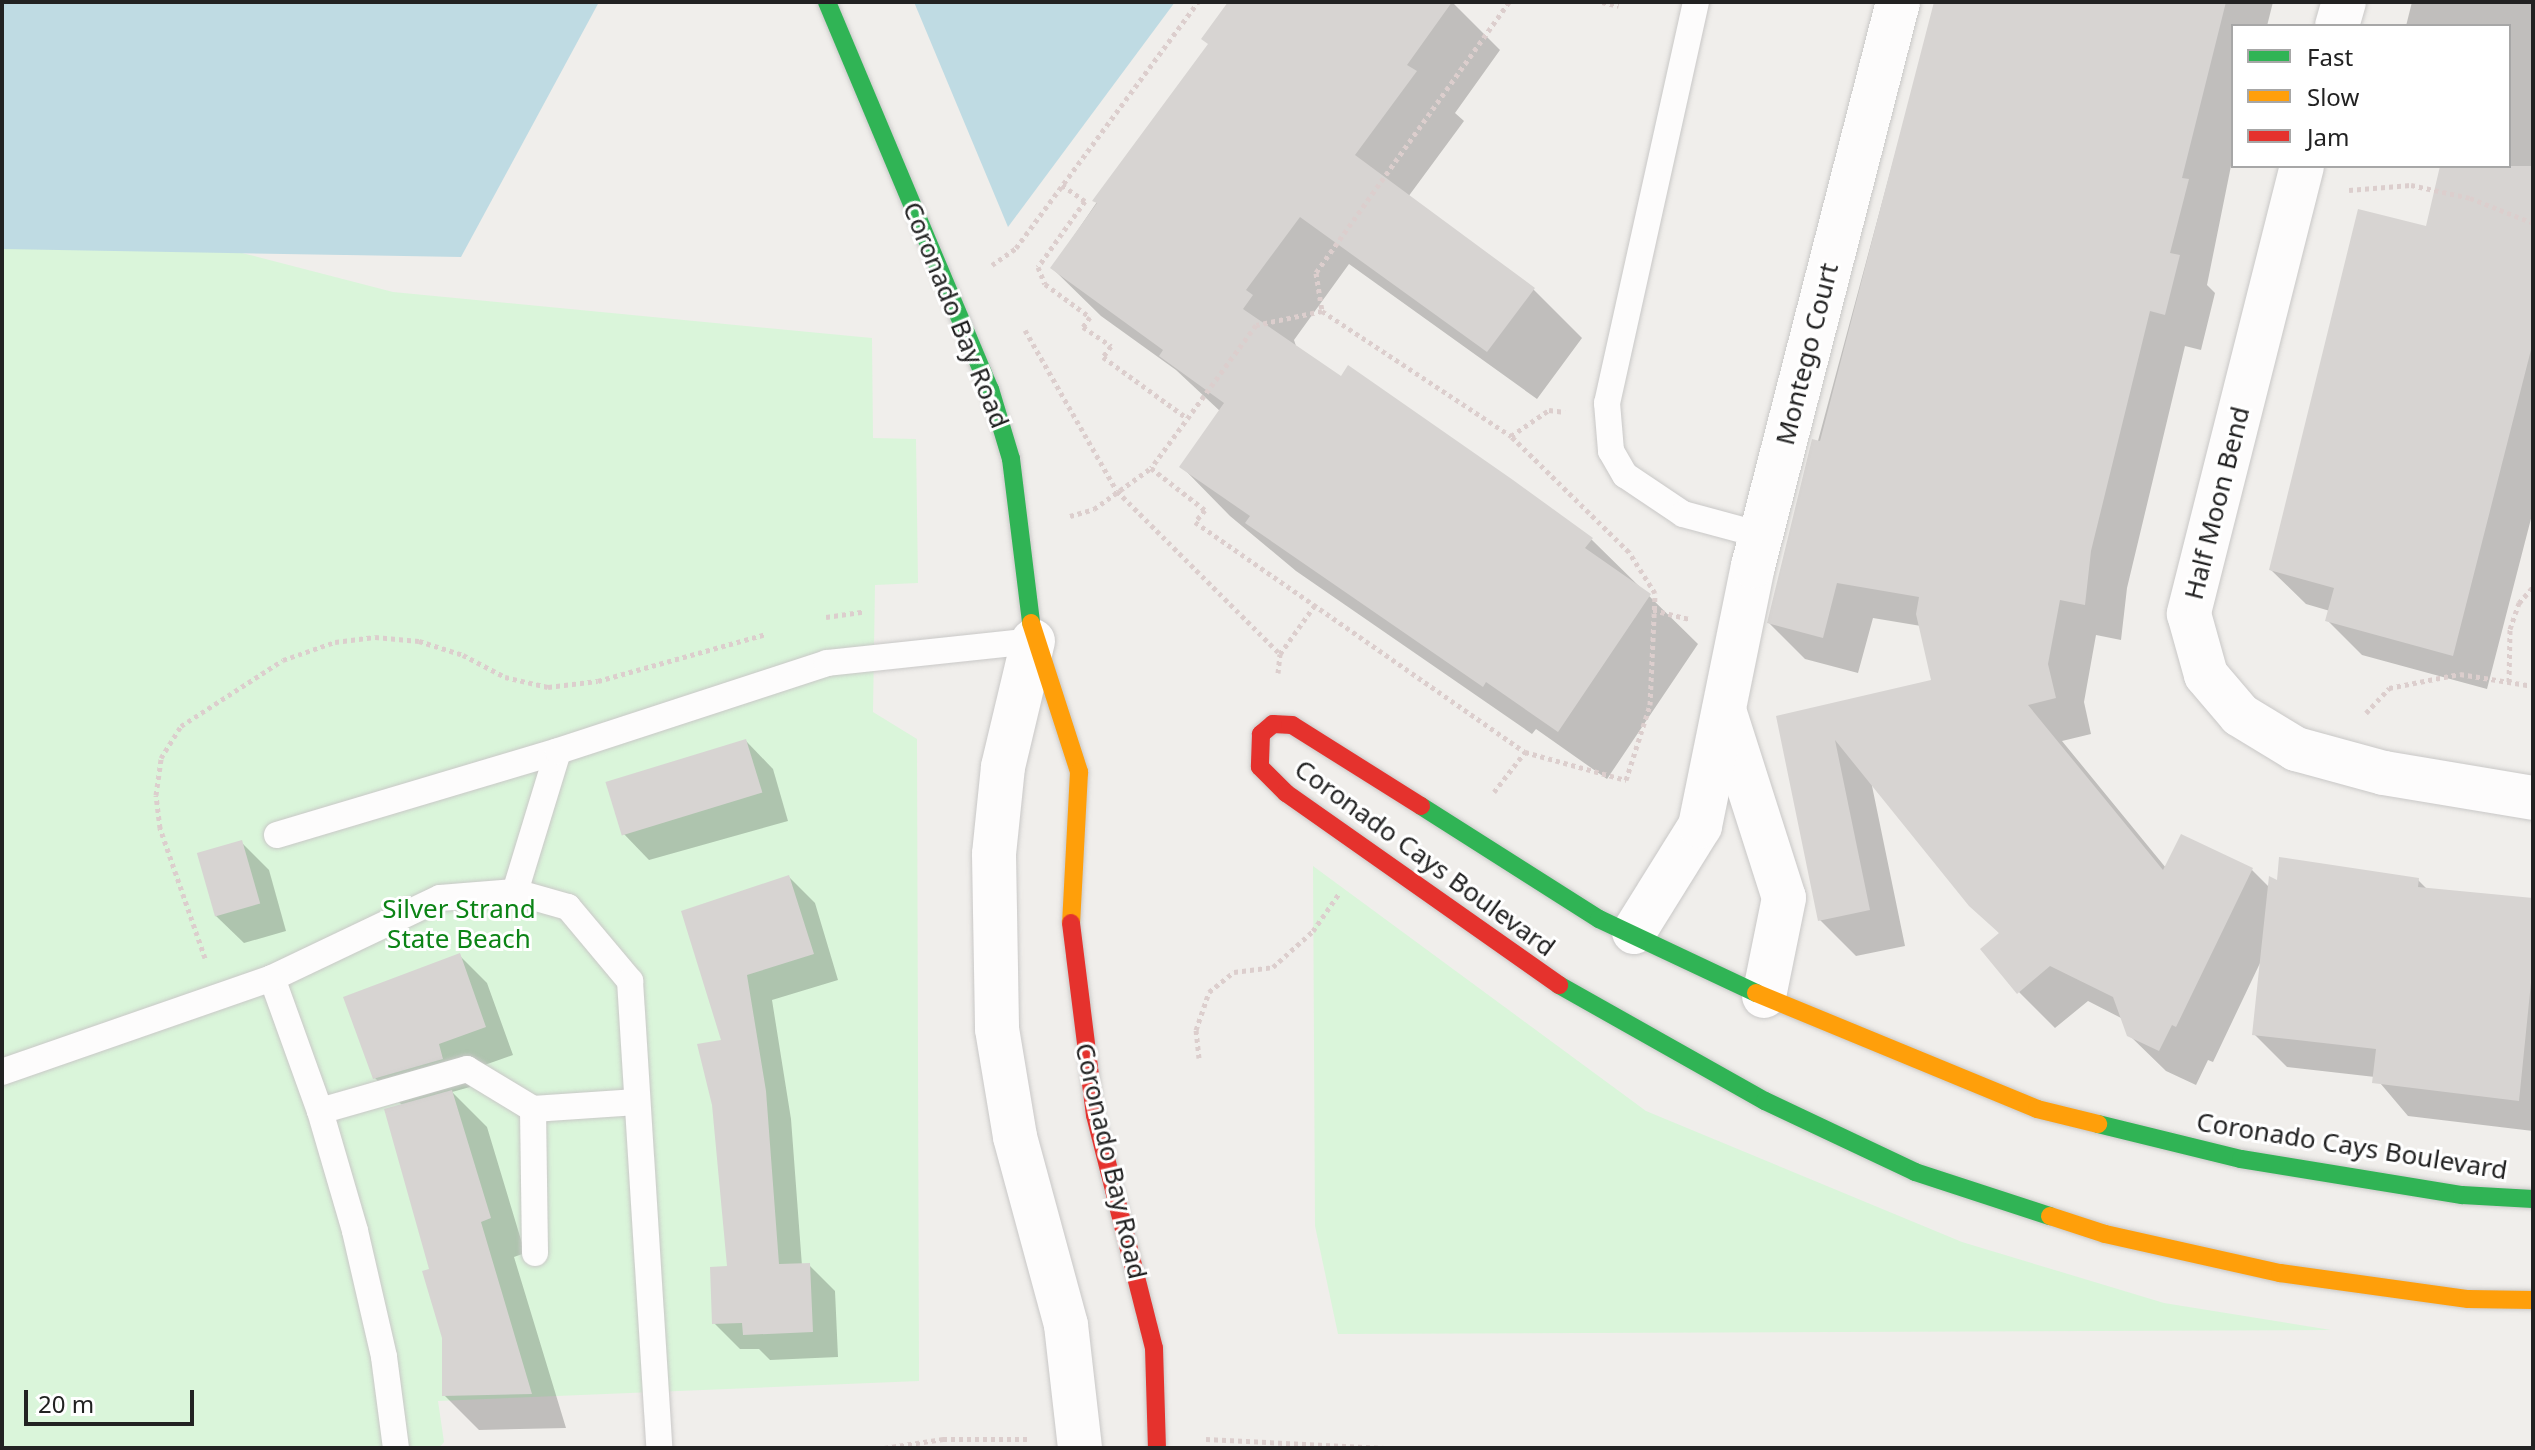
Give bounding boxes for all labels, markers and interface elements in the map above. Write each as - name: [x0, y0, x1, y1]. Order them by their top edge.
- legend: [2231, 24, 2511, 168]
- text: Fast: [2307, 40, 2353, 73]
- text: Slow: [2307, 80, 2359, 113]
- text: Jam: [2307, 120, 2349, 153]
- street label: Coronado Bay Road: [896, 197, 1016, 433]
- street label: Montego Court: [1769, 260, 1845, 448]
- street label: Half Moon Bend: [2178, 403, 2256, 603]
- street label: Coronado Cays Boulevard: [1289, 753, 1561, 963]
- park label: Silver Strand State Beach: [382, 893, 536, 954]
- street label: Coronado Bay Road: [1069, 1040, 1153, 1282]
- street label: Coronado Cays Boulevard: [2194, 1106, 2510, 1186]
- scale bar: [28, 1374, 198, 1424]
- text: 20 m: [38, 1387, 94, 1420]

